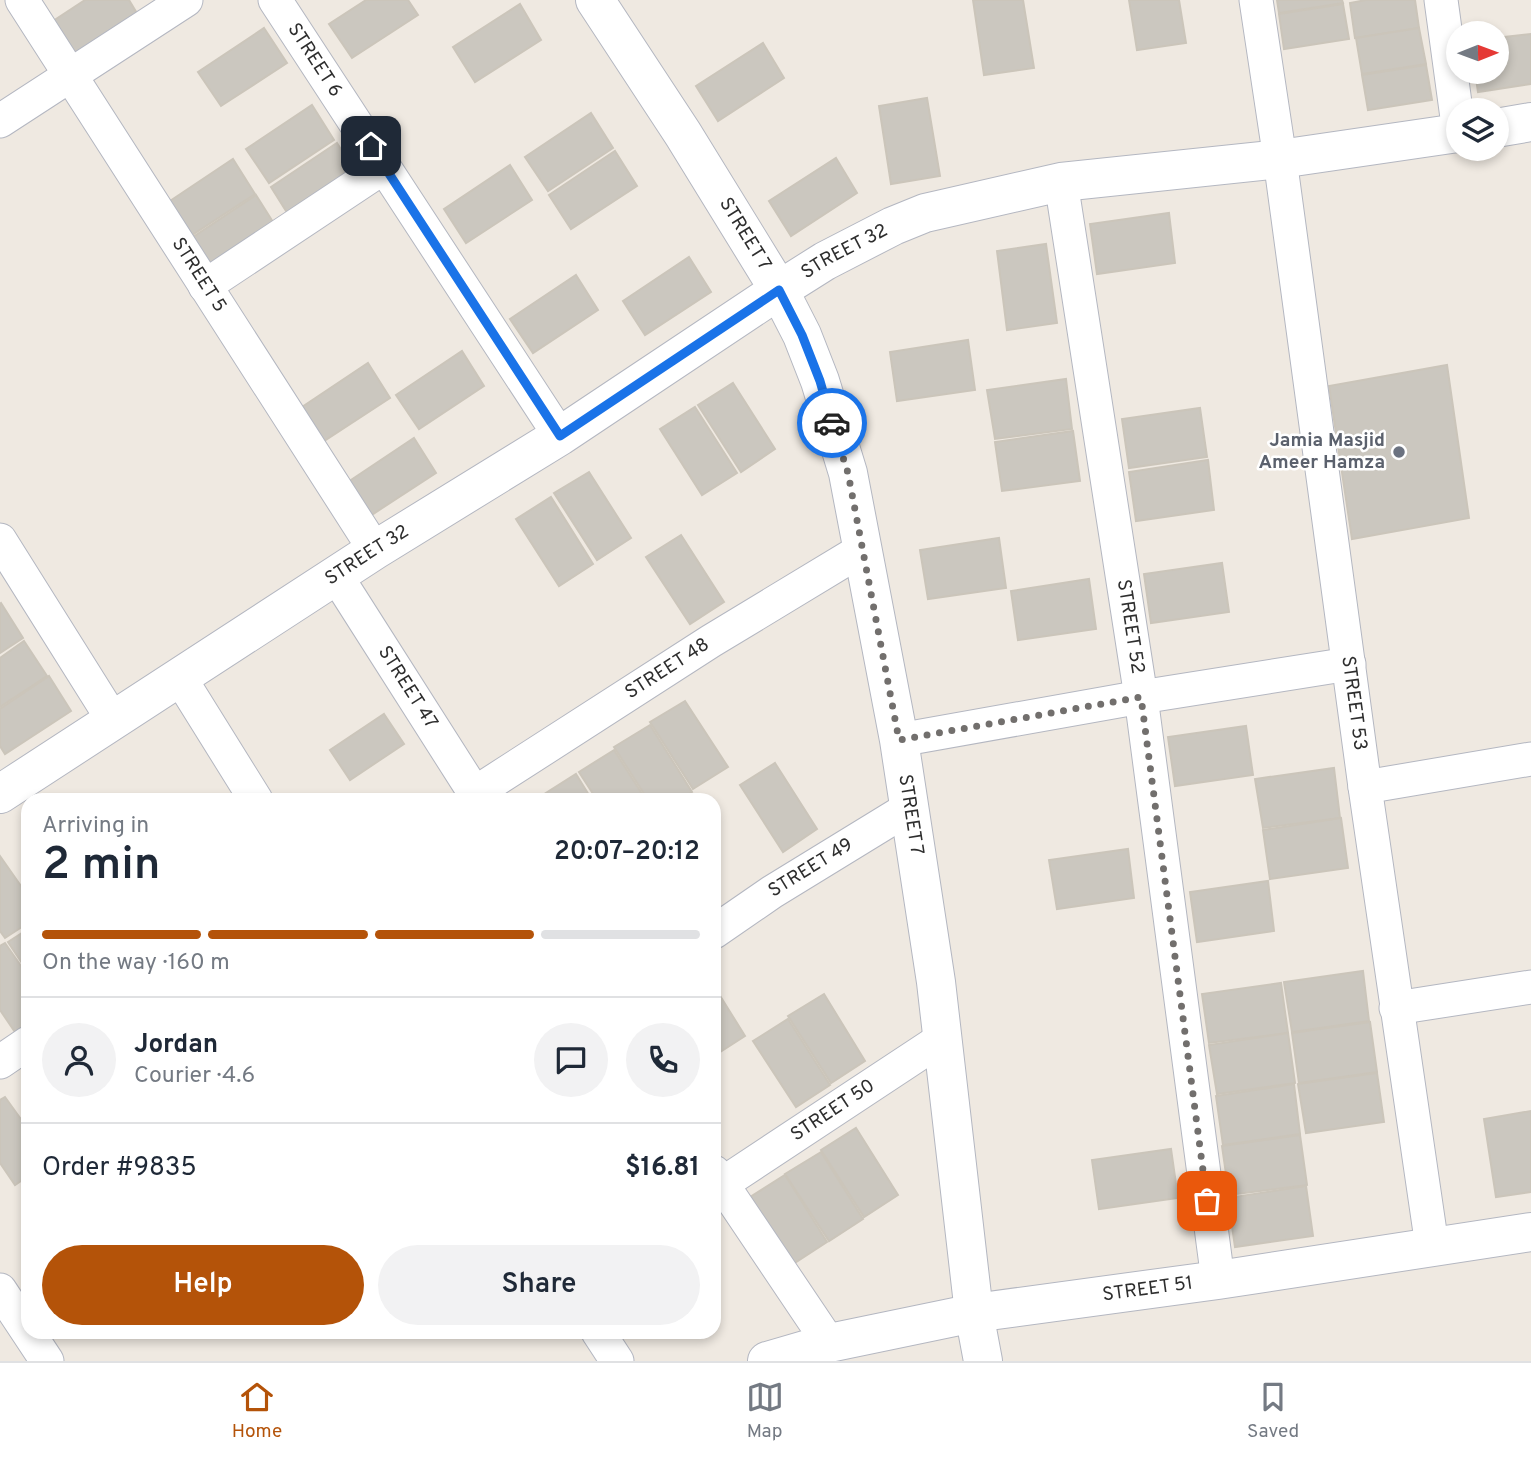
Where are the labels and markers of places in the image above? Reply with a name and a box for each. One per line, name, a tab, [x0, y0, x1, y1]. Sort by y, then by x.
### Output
pin	[341, 116, 401, 176]
place label: Jamia Masjid Ameer Hamza	[1258, 429, 1385, 475]
marker: Jamia Masjid Ameer Hamza	[1391, 444, 1407, 460]
pin	[1177, 1171, 1237, 1231]

